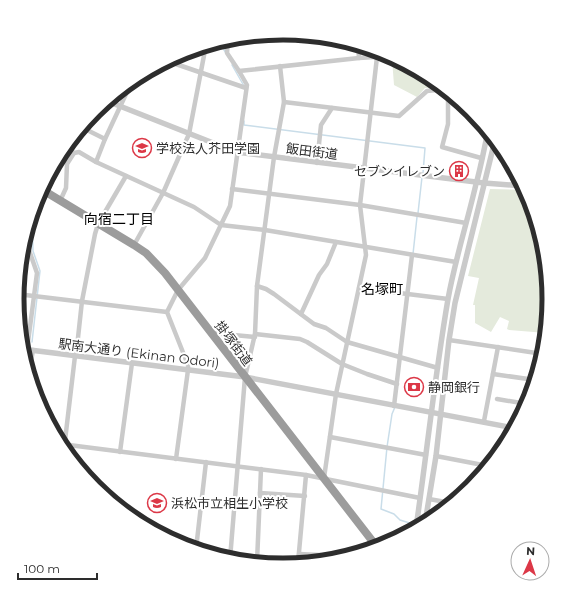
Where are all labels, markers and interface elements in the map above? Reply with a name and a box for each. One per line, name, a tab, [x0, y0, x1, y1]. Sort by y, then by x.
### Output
school or university icon: 学校法人芥田学園	[131, 137, 153, 159]
place label: 学校法人芥田学園	[156, 140, 260, 156]
street label: 飯田街道	[285, 140, 339, 162]
building icon: セブンイレブン	[448, 160, 470, 182]
place label: セブンイレブン	[354, 163, 445, 179]
district label: 向宿二丁目	[84, 210, 154, 228]
district label: 名塚町	[361, 280, 403, 298]
street label: 掛塚街道	[212, 317, 256, 369]
street label: 駅南大通り (Ekinan Odori)	[58, 335, 220, 371]
bank icon: 静岡銀行	[403, 376, 425, 398]
place label: 静岡銀行	[428, 379, 480, 395]
school or university icon: 浜松市立相生小学校	[146, 492, 168, 514]
place label: 浜松市立相生小学校	[171, 495, 288, 511]
north arrow	[510, 541, 550, 581]
text: N	[526, 544, 535, 558]
scale bar	[18, 555, 97, 581]
text: 100 m	[24, 561, 60, 576]

